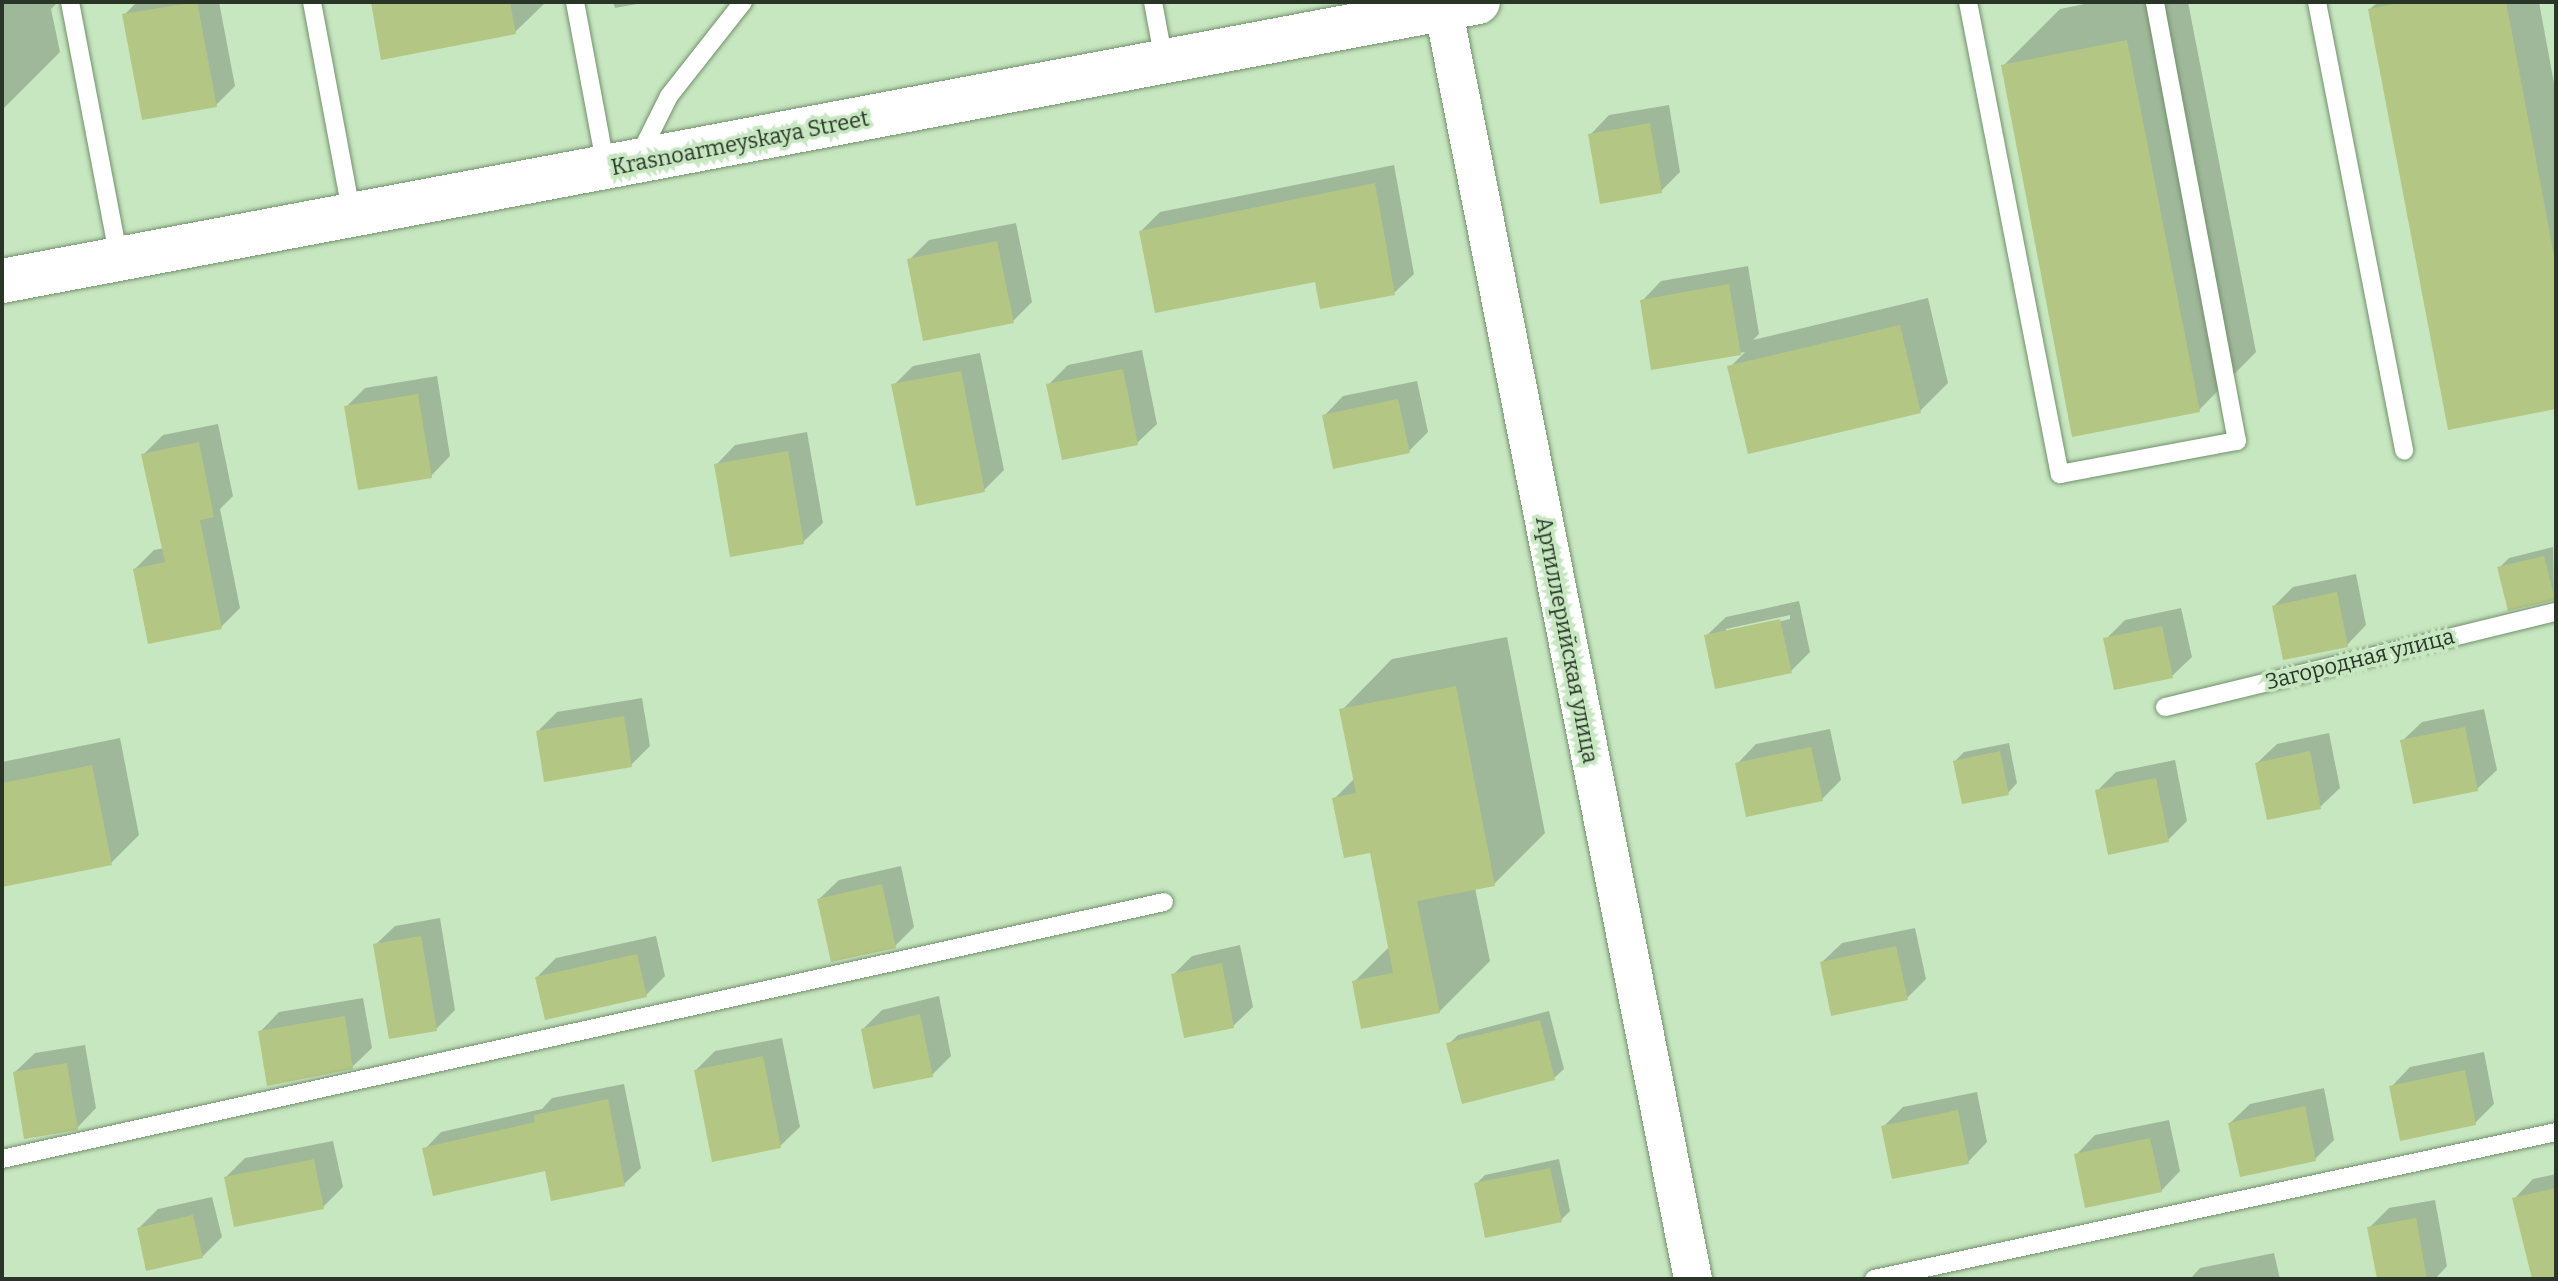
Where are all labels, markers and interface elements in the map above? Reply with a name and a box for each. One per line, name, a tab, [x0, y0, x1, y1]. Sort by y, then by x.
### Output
street label: Krasnoarmeyskaya Street	[609, 105, 871, 181]
street label: Артиллерийская улица	[1530, 514, 1604, 766]
street label: Загородная улица	[2263, 623, 2457, 695]

